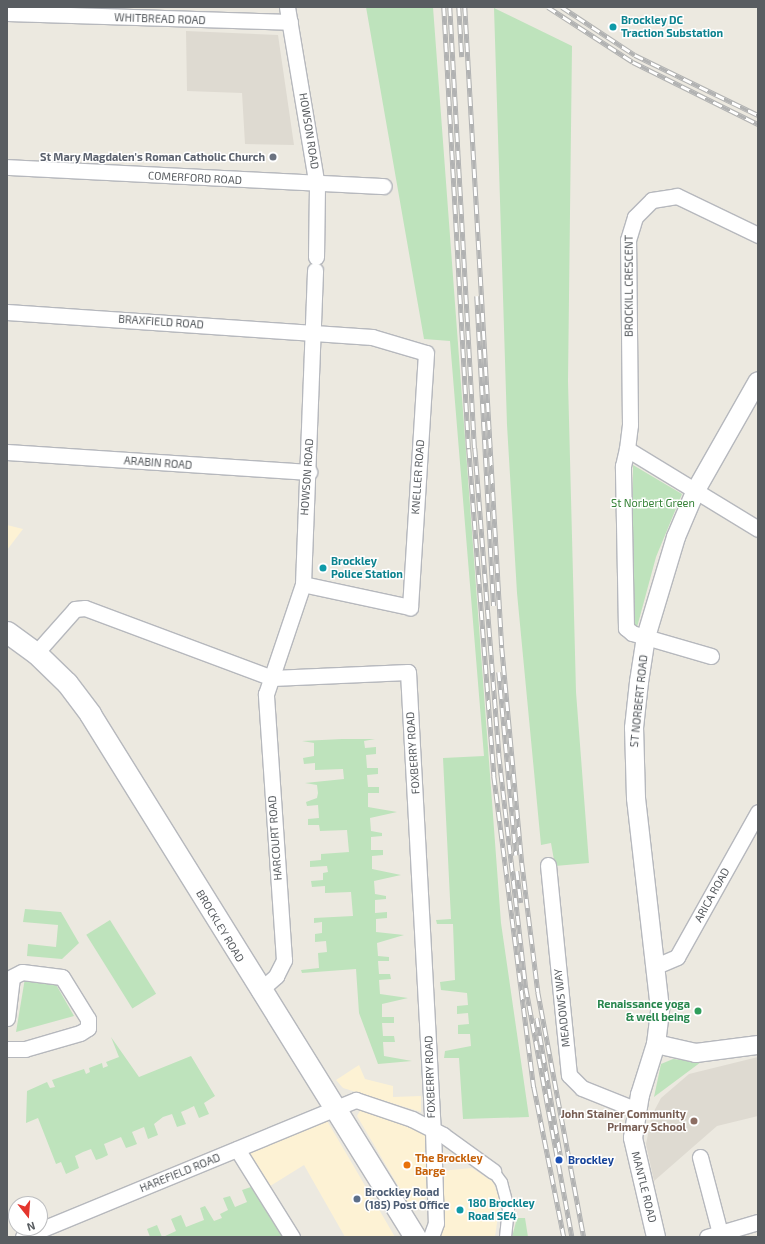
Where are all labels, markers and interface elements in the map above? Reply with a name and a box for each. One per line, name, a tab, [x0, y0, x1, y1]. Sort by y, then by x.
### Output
street label: WHITBREAD ROAD	[114, 11, 206, 27]
place label: Brockley DC Traction Substation	[621, 14, 723, 40]
marker: Brockley DC Traction Substation	[608, 22, 618, 32]
street label: HOWSON ROAD	[296, 92, 322, 170]
place label: St Mary Magdalen's Roman Catholic Church	[40, 150, 265, 164]
marker: St Mary Magdalen's Roman Catholic Church	[268, 152, 278, 162]
street label: COMERFORD ROAD	[148, 169, 242, 187]
street label: BROCKILL CRESCENT	[622, 235, 636, 337]
street label: BRAXFIELD ROAD	[118, 312, 204, 332]
street label: HOWSON ROAD	[298, 438, 316, 516]
street label: KNELLER ROAD	[409, 439, 427, 515]
street label: ARABIN ROAD	[123, 454, 193, 472]
park label: St Norbert Green	[611, 496, 695, 510]
place label: Brockley Police Station	[331, 555, 403, 581]
marker: Brockley Police Station	[318, 563, 328, 573]
street label: ST NORBERT ROAD	[628, 654, 650, 748]
street label: FOXBERRY ROAD	[404, 711, 422, 795]
street label: HARCOURT ROAD	[265, 795, 285, 881]
street label: ARICA ROAD	[692, 865, 732, 925]
street label: BROCKLEY ROAD	[193, 887, 247, 965]
street label: MEADOWS WAY	[551, 968, 573, 1048]
place label: Renaissance yoga & well being	[597, 998, 690, 1024]
marker: Renaissance yoga & well being	[693, 1006, 703, 1016]
street label: FOXBERRY ROAD	[422, 1035, 438, 1119]
place label: John Stainer Community Primary School	[560, 1108, 686, 1134]
marker: John Stainer Community Primary School	[689, 1116, 699, 1126]
street label: MANTLE ROAD	[629, 1150, 659, 1224]
street label: HAREFIELD ROAD	[138, 1151, 222, 1195]
place label: The Brockley Barge	[415, 1152, 483, 1178]
place label: Brockley	[568, 1153, 614, 1167]
marker: Brockley	[553, 1154, 565, 1166]
marker: The Brockley Barge	[402, 1160, 412, 1170]
place label: Brockley Road (185) Post Office	[365, 1186, 449, 1212]
marker: Brockley Road (185) Post Office	[352, 1194, 362, 1204]
north arrow	[8, 1196, 48, 1236]
place label: 180 Brockley Road SE4	[468, 1197, 535, 1223]
marker: 180 Brockley Road SE4	[455, 1205, 465, 1215]
text: N	[26, 1220, 37, 1234]

